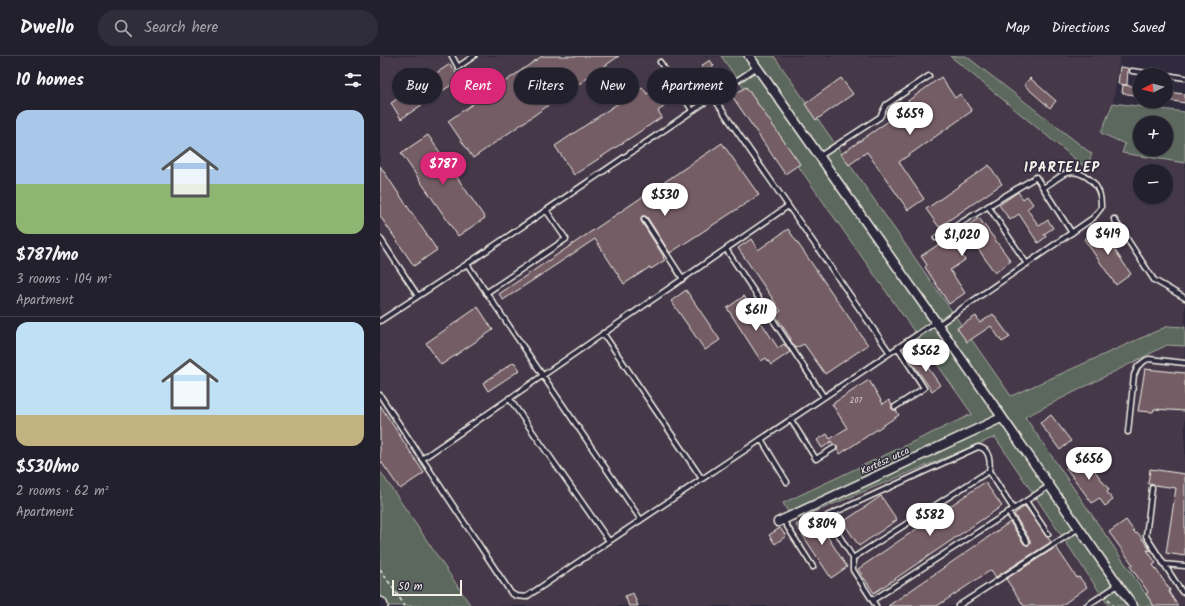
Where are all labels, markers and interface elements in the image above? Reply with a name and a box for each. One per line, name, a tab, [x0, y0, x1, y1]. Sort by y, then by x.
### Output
search box	[98, 10, 378, 46]
text: Dwello	[20, 13, 74, 43]
text: Search here	[144, 16, 218, 40]
icon: search	[112, 17, 134, 39]
text: Map	[1005, 17, 1030, 39]
text: Directions	[1052, 17, 1110, 39]
text: Saved	[1132, 17, 1165, 39]
text: 10 homes	[16, 67, 84, 94]
chip: Buy	[392, 68, 442, 104]
chip: Rent	[450, 68, 506, 104]
chip: Filters	[514, 68, 578, 104]
chip: New	[586, 68, 639, 104]
chip: Apartment	[647, 68, 737, 104]
north arrow	[1133, 68, 1173, 108]
map controls	[1133, 68, 1173, 204]
icon: filters	[342, 69, 364, 91]
pin: $659	[886, 102, 934, 136]
text: $659	[896, 104, 924, 125]
button: +	[1133, 116, 1173, 156]
icon: home	[154, 136, 226, 208]
pin: $787	[419, 152, 467, 186]
text: $787	[429, 154, 457, 175]
district label: IPARTELEP	[1024, 157, 1101, 179]
button: −	[1133, 164, 1173, 204]
pin: $530	[641, 183, 689, 217]
text: $530	[651, 185, 679, 206]
pin: $419	[1084, 222, 1132, 256]
pin: $1,020	[929, 223, 995, 257]
text: $419	[1095, 224, 1121, 245]
text: $1,020	[944, 225, 980, 246]
text: $787/mo	[16, 242, 79, 269]
text: 3 rooms · 104 m²	[16, 269, 111, 290]
text: Apartment	[16, 290, 74, 311]
pin: $611	[732, 298, 780, 332]
text: $611	[745, 300, 767, 321]
pin: $562	[902, 339, 950, 373]
text: $562	[912, 341, 940, 362]
icon: home	[154, 348, 226, 420]
house number: 207	[850, 394, 862, 407]
street label: Kertész utca	[858, 443, 912, 479]
pin: $656	[1065, 447, 1113, 481]
text: $656	[1075, 449, 1103, 470]
text: $530/mo	[16, 454, 79, 481]
text: 2 rooms · 62 m²	[16, 481, 109, 502]
text: Apartment	[16, 502, 74, 523]
pin: $582	[906, 503, 954, 537]
text: $582	[915, 505, 945, 526]
pin: $804	[798, 512, 846, 546]
text: $804	[807, 514, 837, 535]
scale bar	[392, 578, 462, 597]
text: 50 m	[398, 578, 423, 596]

